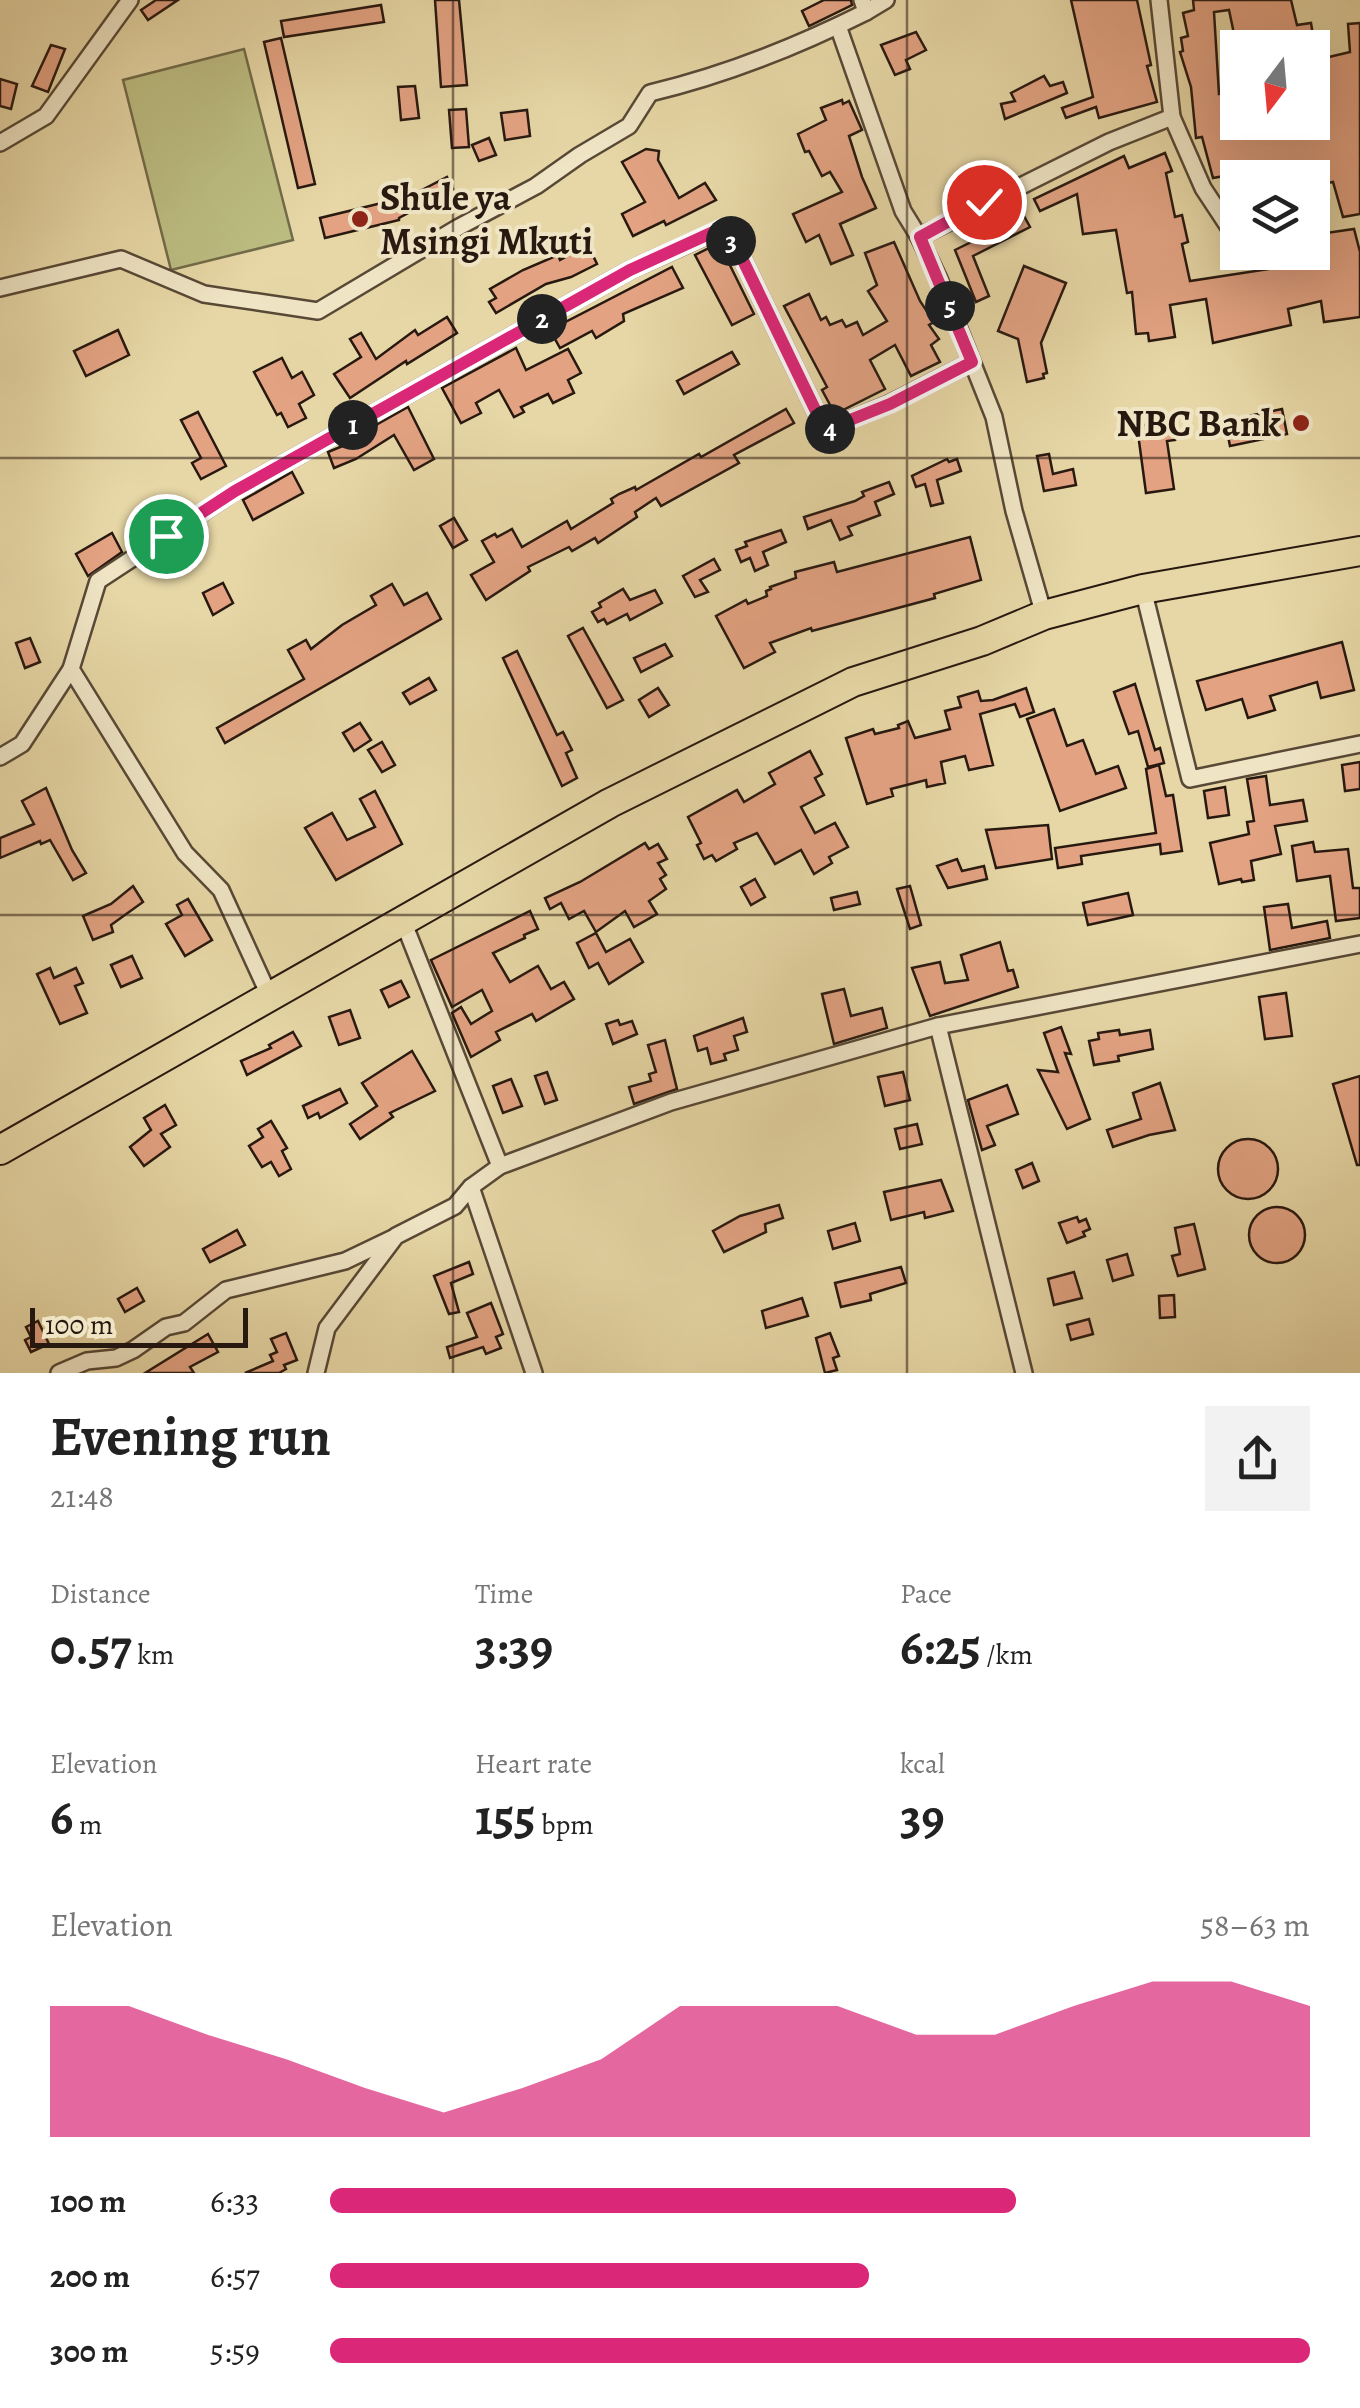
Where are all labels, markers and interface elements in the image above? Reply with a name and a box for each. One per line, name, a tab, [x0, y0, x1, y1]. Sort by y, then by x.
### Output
north arrow	[1220, 30, 1330, 140]
map controls	[1220, 30, 1330, 270]
pin	[942, 160, 1027, 245]
button: layers	[1220, 160, 1330, 270]
place label: Shule ya Msingi Mkuti	[380, 171, 593, 267]
icon: check	[957, 175, 1012, 230]
marker: Shule ya Msingi Mkuti	[349, 208, 371, 230]
pin: 3	[706, 216, 756, 266]
text: 3	[725, 222, 737, 260]
pin: 5	[925, 281, 975, 331]
text: 5	[944, 287, 956, 325]
pin: 2	[517, 294, 567, 344]
text: 2	[535, 300, 549, 338]
place label: NBC Bank	[1116, 397, 1281, 449]
pin: 1	[328, 400, 378, 450]
pin: 4	[805, 404, 855, 454]
text: 1	[348, 406, 358, 444]
text: 4	[823, 410, 837, 448]
marker: NBC Bank	[1290, 412, 1312, 434]
pin	[124, 494, 209, 579]
icon: arrive	[139, 509, 194, 564]
scale bar	[30, 1303, 248, 1348]
text: 100 m	[45, 1306, 113, 1344]
text: Evening run	[50, 1399, 331, 1474]
button: share	[1205, 1406, 1310, 1511]
text: 21:48	[50, 1474, 114, 1518]
text: Distance	[50, 1575, 150, 1613]
text: Time	[475, 1575, 533, 1613]
text: Pace	[900, 1575, 952, 1613]
text: 0.57	[50, 1613, 132, 1681]
text: 3:39	[475, 1613, 553, 1681]
text: 6:25	[900, 1613, 981, 1681]
text: km	[132, 1636, 174, 1674]
text: /km	[981, 1636, 1033, 1674]
text: Elevation	[50, 1745, 157, 1783]
text: Heart rate	[475, 1745, 592, 1783]
text: kcal	[900, 1745, 945, 1783]
text: 6	[50, 1783, 73, 1851]
text: 155	[475, 1783, 536, 1851]
text: 39	[900, 1783, 945, 1851]
text: m	[73, 1806, 102, 1844]
text: bpm	[536, 1806, 593, 1844]
text: Elevation	[50, 1903, 173, 1947]
text: 58–63 m	[1200, 1903, 1310, 1947]
text: 100 m	[50, 2179, 126, 2223]
text: 6:33	[210, 2179, 259, 2223]
text: 200 m	[50, 2254, 130, 2298]
text: 6:57	[210, 2254, 260, 2298]
text: 300 m	[50, 2329, 128, 2373]
text: 5:59	[210, 2329, 260, 2373]

